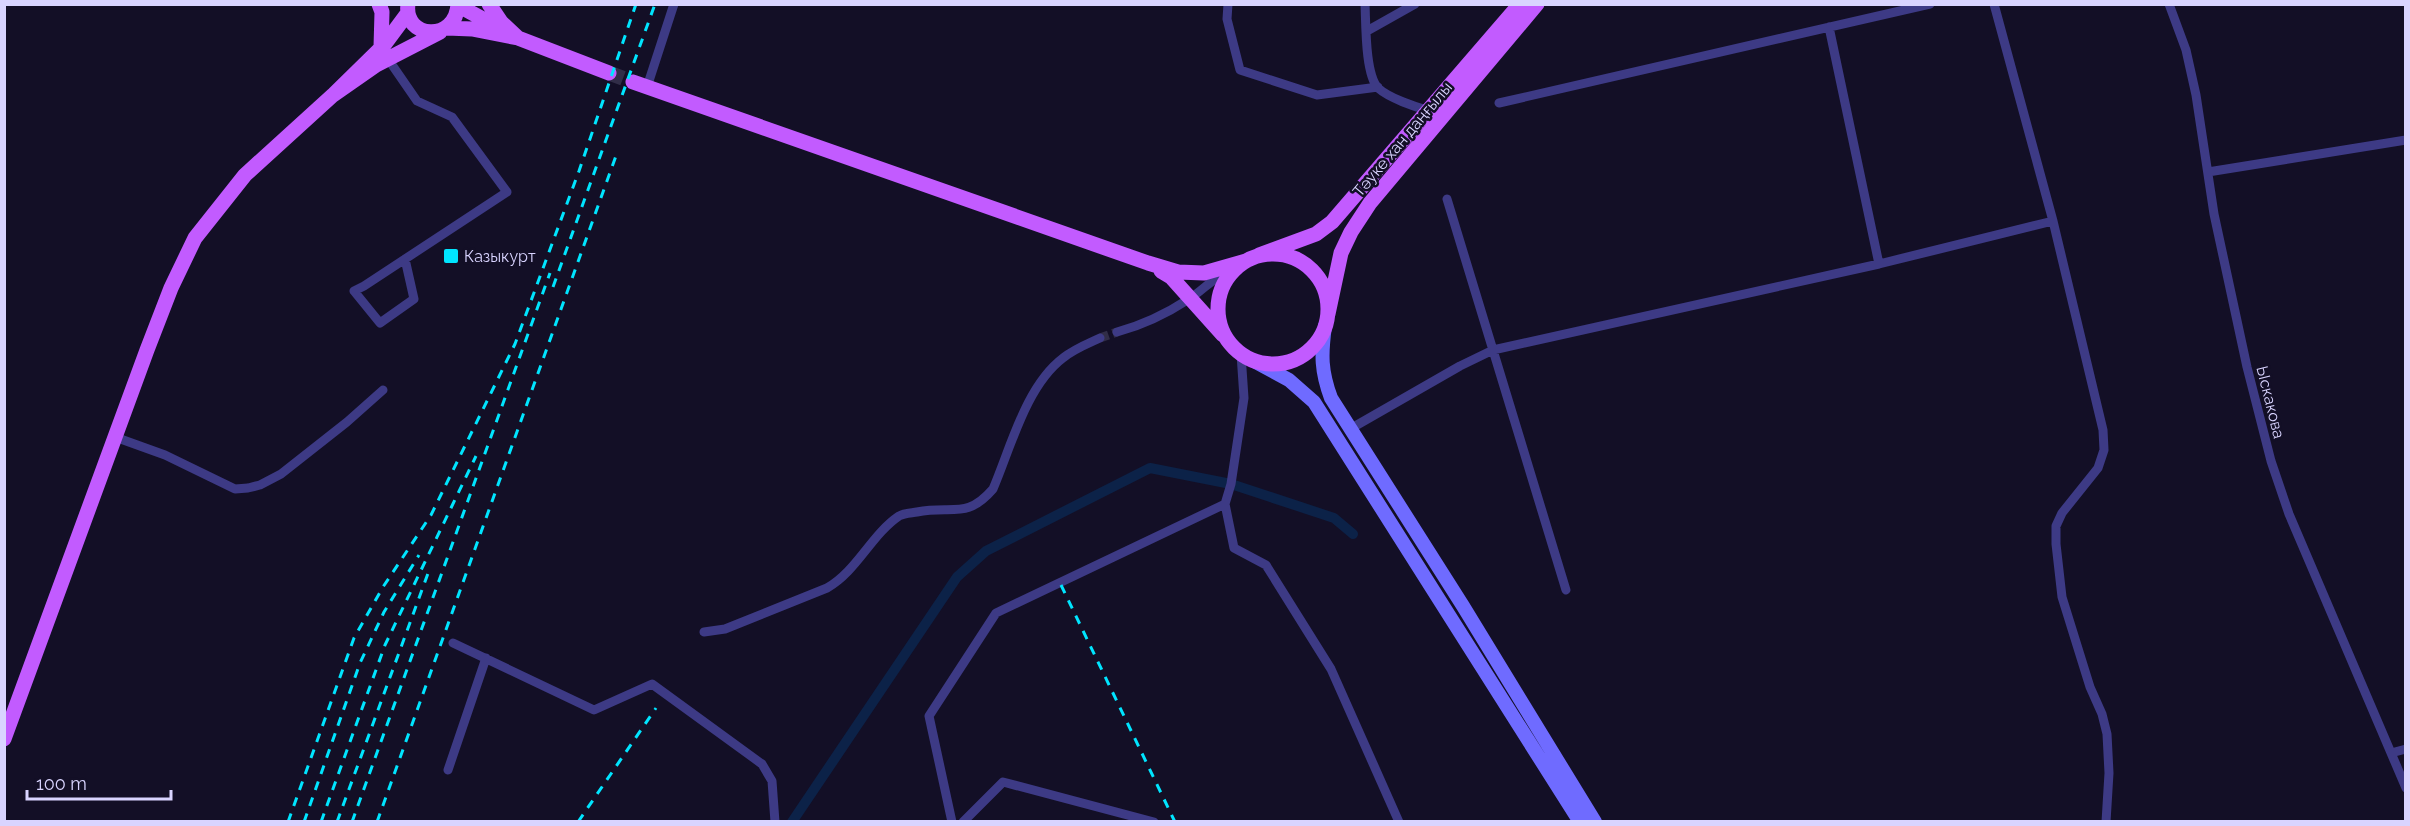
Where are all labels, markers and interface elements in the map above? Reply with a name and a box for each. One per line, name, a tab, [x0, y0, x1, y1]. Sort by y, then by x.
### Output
street label: Тәуке хан даңғылы	[1349, 78, 1456, 201]
marker: Казыкурт	[442, 247, 460, 265]
place label: Казыкурт	[464, 247, 536, 266]
street label: Ыскакова	[2252, 364, 2289, 440]
scale bar	[27, 763, 171, 801]
text: 100 m	[36, 773, 87, 794]

